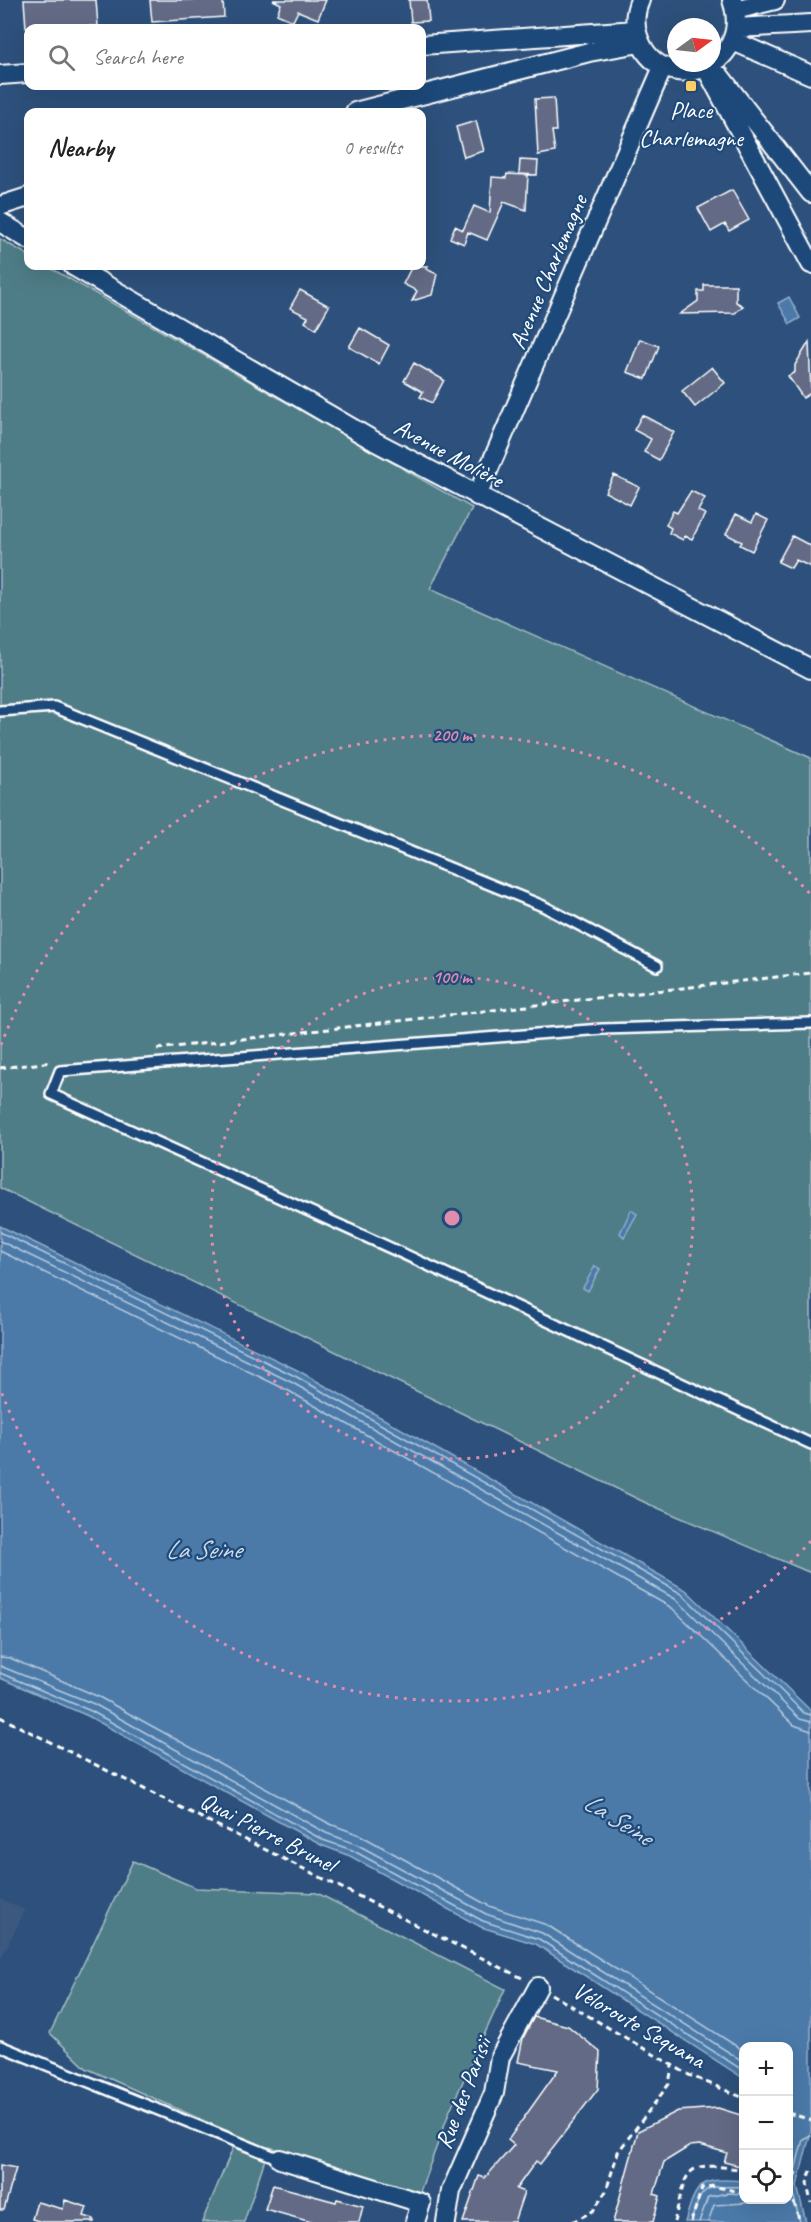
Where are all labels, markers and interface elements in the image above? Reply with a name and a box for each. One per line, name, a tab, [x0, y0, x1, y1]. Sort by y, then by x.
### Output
north arrow	[667, 18, 721, 72]
search box	[24, 24, 426, 90]
icon: search	[45, 41, 78, 74]
text: Search here	[93, 43, 183, 71]
marker: Place Charlemagne	[684, 79, 698, 93]
place label: Place Charlemagne	[639, 95, 745, 153]
text: Nearby	[48, 131, 113, 164]
text: 0 results	[343, 135, 402, 160]
street label: Avenue Charlemagne	[502, 188, 595, 354]
street label: Avenue Molière	[389, 412, 511, 495]
text: 200 m	[433, 724, 473, 746]
text: 100 m	[433, 966, 473, 988]
centre of rings	[442, 1208, 462, 1228]
water label: La Seine	[166, 1533, 245, 1566]
street label: Quai Pierre Brunel	[195, 1785, 344, 1881]
water label: La Seine	[578, 1785, 662, 1855]
street label: Véloroute Sequana	[567, 1975, 712, 2076]
street label: Rue des Parisii	[428, 2031, 499, 2153]
map controls	[739, 2042, 793, 2204]
button: +	[739, 2042, 793, 2096]
button: −	[739, 2096, 793, 2150]
button: locate	[739, 2150, 793, 2204]

